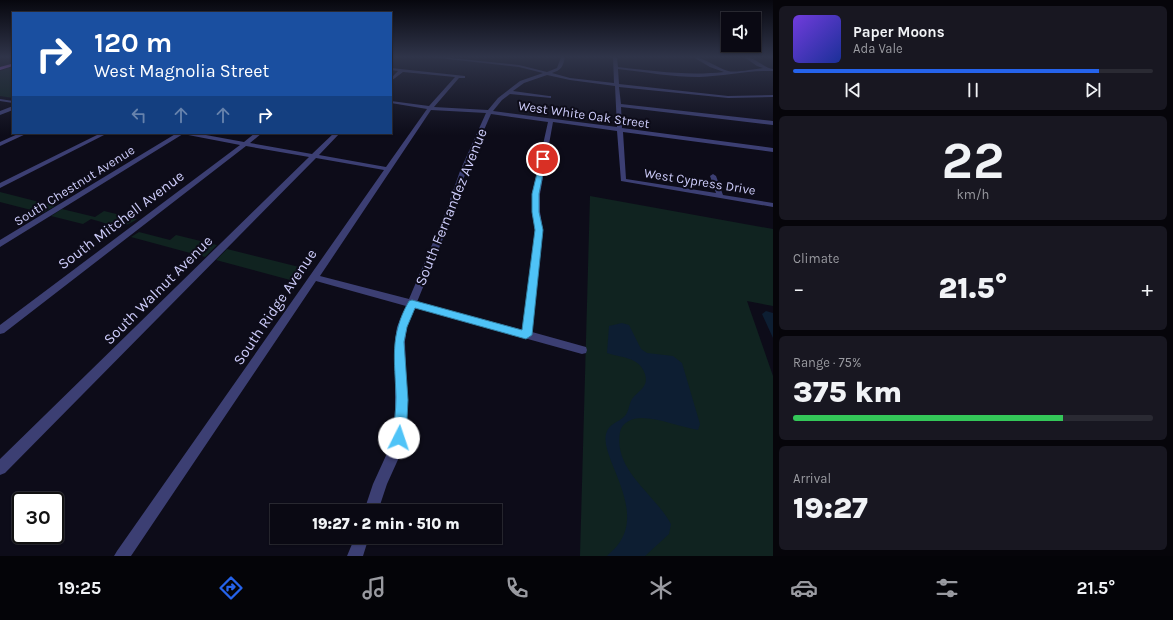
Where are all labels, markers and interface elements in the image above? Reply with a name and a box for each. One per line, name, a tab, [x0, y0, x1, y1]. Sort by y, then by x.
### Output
map controls	[721, 12, 761, 52]
button: sound	[721, 12, 761, 52]
text: Paper Moons	[853, 23, 945, 41]
text: 120 m	[94, 26, 172, 59]
icon: right	[28, 28, 80, 80]
text: Ada Vale	[853, 41, 903, 56]
text: West Magnolia Street	[94, 60, 269, 82]
icon: previous	[842, 79, 864, 101]
icon: pause	[962, 79, 984, 101]
icon: next	[1082, 79, 1104, 101]
street label: West White Oak Street	[517, 98, 651, 131]
icon: left	[128, 104, 150, 126]
icon: ahead	[170, 104, 192, 126]
icon: ahead	[212, 104, 234, 126]
icon: right	[254, 104, 276, 126]
street label: South Fernandez Avenue	[411, 126, 491, 288]
text: 22	[942, 130, 1004, 191]
street label: South Chestnut Avenue	[11, 142, 138, 229]
pin	[526, 142, 560, 176]
icon: arrive	[532, 148, 554, 170]
street label: West Cypress Drive	[643, 165, 757, 198]
street label: South Mitchell Avenue	[54, 167, 188, 273]
text: km/h	[957, 187, 989, 202]
street label: South Walnut Avenue	[100, 232, 216, 348]
street label: South Ridge Avenue	[229, 245, 321, 369]
text: Climate	[793, 251, 839, 266]
text: 21.5°	[938, 270, 1008, 306]
text: −	[793, 276, 805, 302]
text: +	[1141, 276, 1153, 302]
text: Range · 75%	[793, 355, 861, 370]
text: 375 km	[793, 374, 902, 410]
position arrow	[378, 417, 420, 459]
text: Arrival	[793, 471, 831, 486]
text: 19:27	[793, 490, 868, 526]
speed limit sign: 30	[12, 492, 64, 544]
text: 19:27 · 2 min · 510 m	[312, 515, 460, 533]
icon: directions	[217, 574, 245, 602]
icon: music	[360, 574, 388, 602]
icon: phone	[503, 574, 531, 602]
icon: climate	[647, 574, 675, 602]
icon: car	[790, 574, 818, 602]
icon: filters	[933, 574, 961, 602]
text: 19:25	[58, 577, 101, 599]
text: 21.5°	[1077, 577, 1115, 599]

